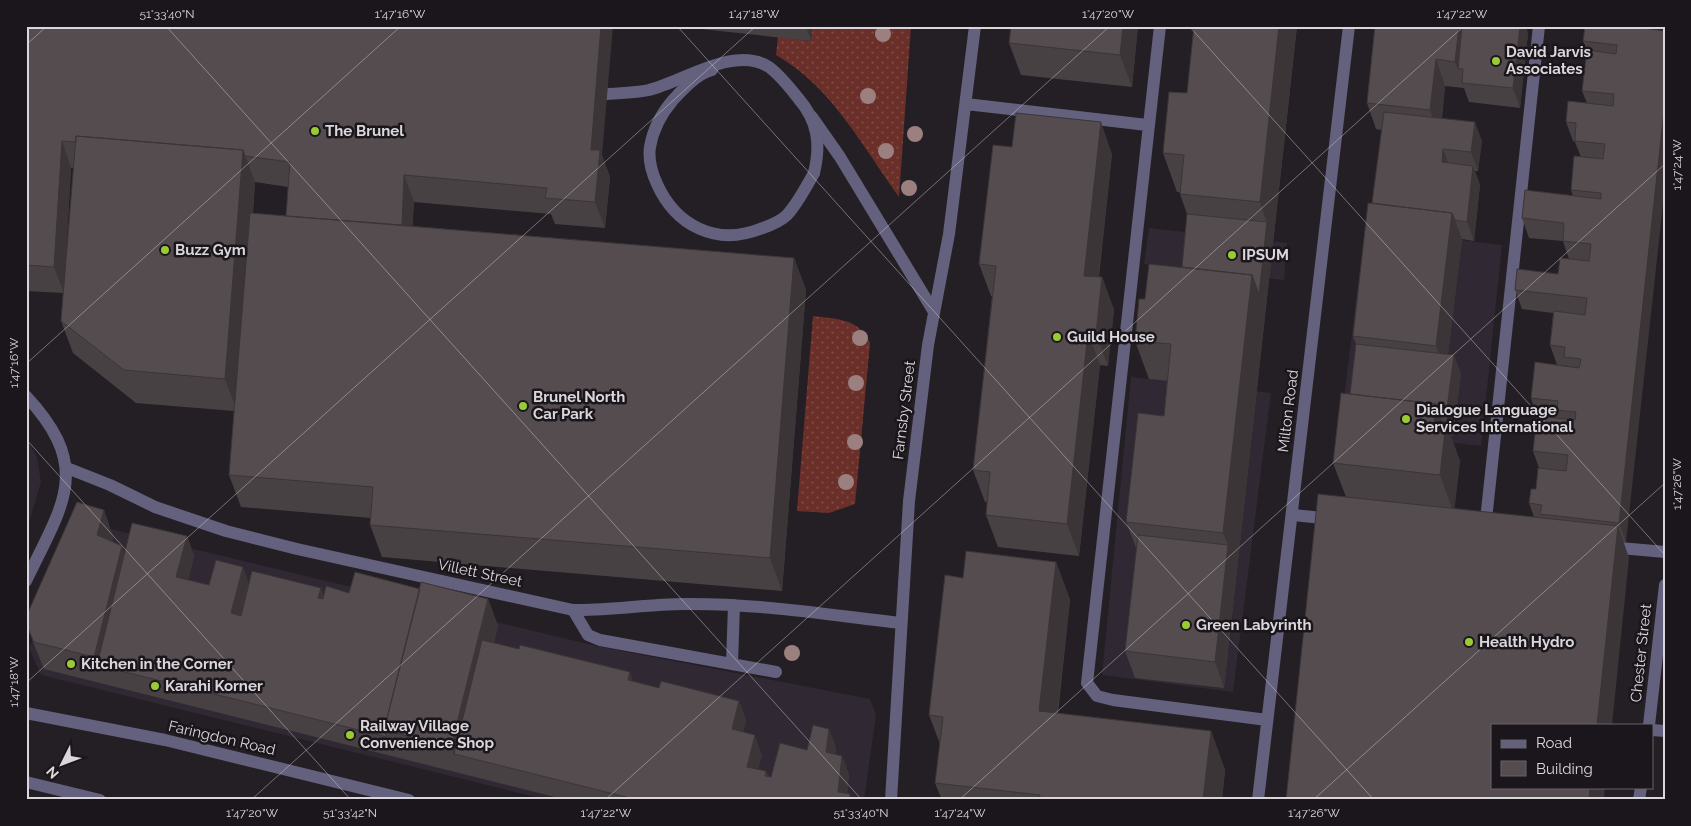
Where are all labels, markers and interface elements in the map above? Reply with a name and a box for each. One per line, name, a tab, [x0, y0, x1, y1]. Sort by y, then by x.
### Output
text: 51°33'40"N	[139, 7, 195, 21]
text: 1°47'16"W	[375, 7, 426, 21]
text: 1°47'18"W	[729, 7, 780, 21]
text: 1°47'20"W	[1082, 7, 1134, 21]
text: 1°47'22"W	[1437, 7, 1488, 21]
place label: David Jarvis Associates	[1506, 43, 1591, 78]
marker: David Jarvis Associates	[1490, 55, 1502, 67]
place label: The Brunel	[325, 122, 404, 140]
marker: The Brunel	[309, 125, 321, 137]
text: 1°47'24"W	[1670, 139, 1684, 191]
place label: Buzz Gym	[175, 241, 246, 259]
marker: Buzz Gym	[159, 244, 171, 256]
place label: IPSUM	[1242, 246, 1289, 264]
marker: IPSUM	[1226, 249, 1238, 261]
place label: Guild House	[1067, 328, 1155, 346]
marker: Guild House	[1051, 331, 1063, 343]
text: 1°47'16"W	[7, 337, 21, 388]
street label: Farnsby Street	[889, 360, 919, 460]
street label: Milton Road	[1274, 369, 1302, 453]
place label: Brunel North Car Park	[533, 388, 625, 423]
marker: Brunel North Car Park	[517, 400, 529, 412]
place label: Dialogue Language Services International	[1416, 401, 1573, 436]
marker: Dialogue Language Services International	[1400, 413, 1412, 425]
text: 1°47'26"W	[1670, 458, 1684, 510]
street label: Villett Street	[436, 555, 524, 591]
street label: Chester Street	[1627, 603, 1655, 703]
place label: Green Labyrinth	[1196, 616, 1312, 634]
marker: Green Labyrinth	[1180, 619, 1192, 631]
place label: Health Hydro	[1479, 633, 1574, 651]
marker: Health Hydro	[1463, 636, 1475, 648]
place label: Kitchen in the Corner	[81, 655, 233, 673]
text: 1°47'18"W	[7, 656, 21, 707]
marker: Kitchen in the Corner	[65, 658, 77, 670]
place label: Karahi Korner	[165, 677, 263, 695]
marker: Karahi Korner	[149, 680, 161, 692]
street label: Faringdon Road	[167, 717, 277, 759]
place label: Railway Village Convenience Shop	[360, 717, 494, 752]
legend	[1491, 724, 1654, 788]
marker: Railway Village Convenience Shop	[344, 729, 356, 741]
text: Road	[1536, 734, 1572, 752]
north arrow	[38, 738, 88, 788]
text: Building	[1536, 760, 1593, 778]
text: N	[43, 763, 62, 782]
text: 1°47'20"W	[226, 806, 278, 820]
text: 51°33'42"N	[323, 806, 377, 820]
text: 1°47'22"W	[581, 806, 632, 820]
text: 51°33'40"N	[833, 806, 889, 820]
text: 1°47'24"W	[934, 806, 986, 820]
text: 1°47'26"W	[1288, 806, 1340, 820]

